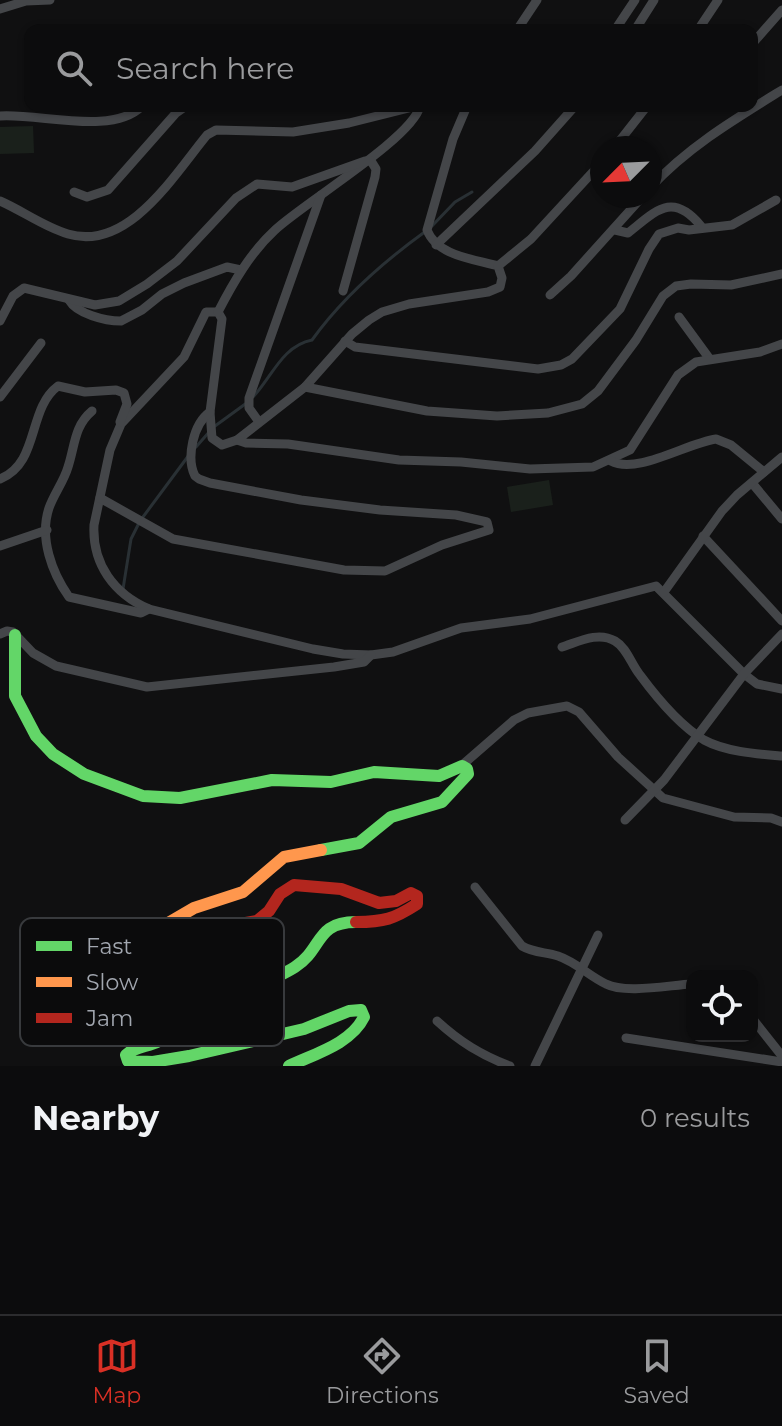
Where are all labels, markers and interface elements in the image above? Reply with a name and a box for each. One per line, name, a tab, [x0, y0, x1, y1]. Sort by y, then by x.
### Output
search box	[24, 24, 758, 112]
icon: search	[52, 46, 96, 90]
text: Search here	[116, 50, 294, 87]
north arrow	[590, 136, 662, 208]
legend	[20, 918, 284, 1046]
text: Fast	[86, 933, 132, 960]
text: Slow	[86, 969, 139, 996]
map controls	[686, 970, 758, 1042]
button: locate	[686, 970, 758, 1042]
text: Jam	[85, 1005, 133, 1032]
text: Nearby	[32, 1097, 159, 1139]
text: 0 results	[640, 1102, 750, 1134]
tab: Map	[92, 1334, 141, 1409]
tab: Directions	[326, 1334, 439, 1409]
tab: Saved	[624, 1334, 690, 1409]

